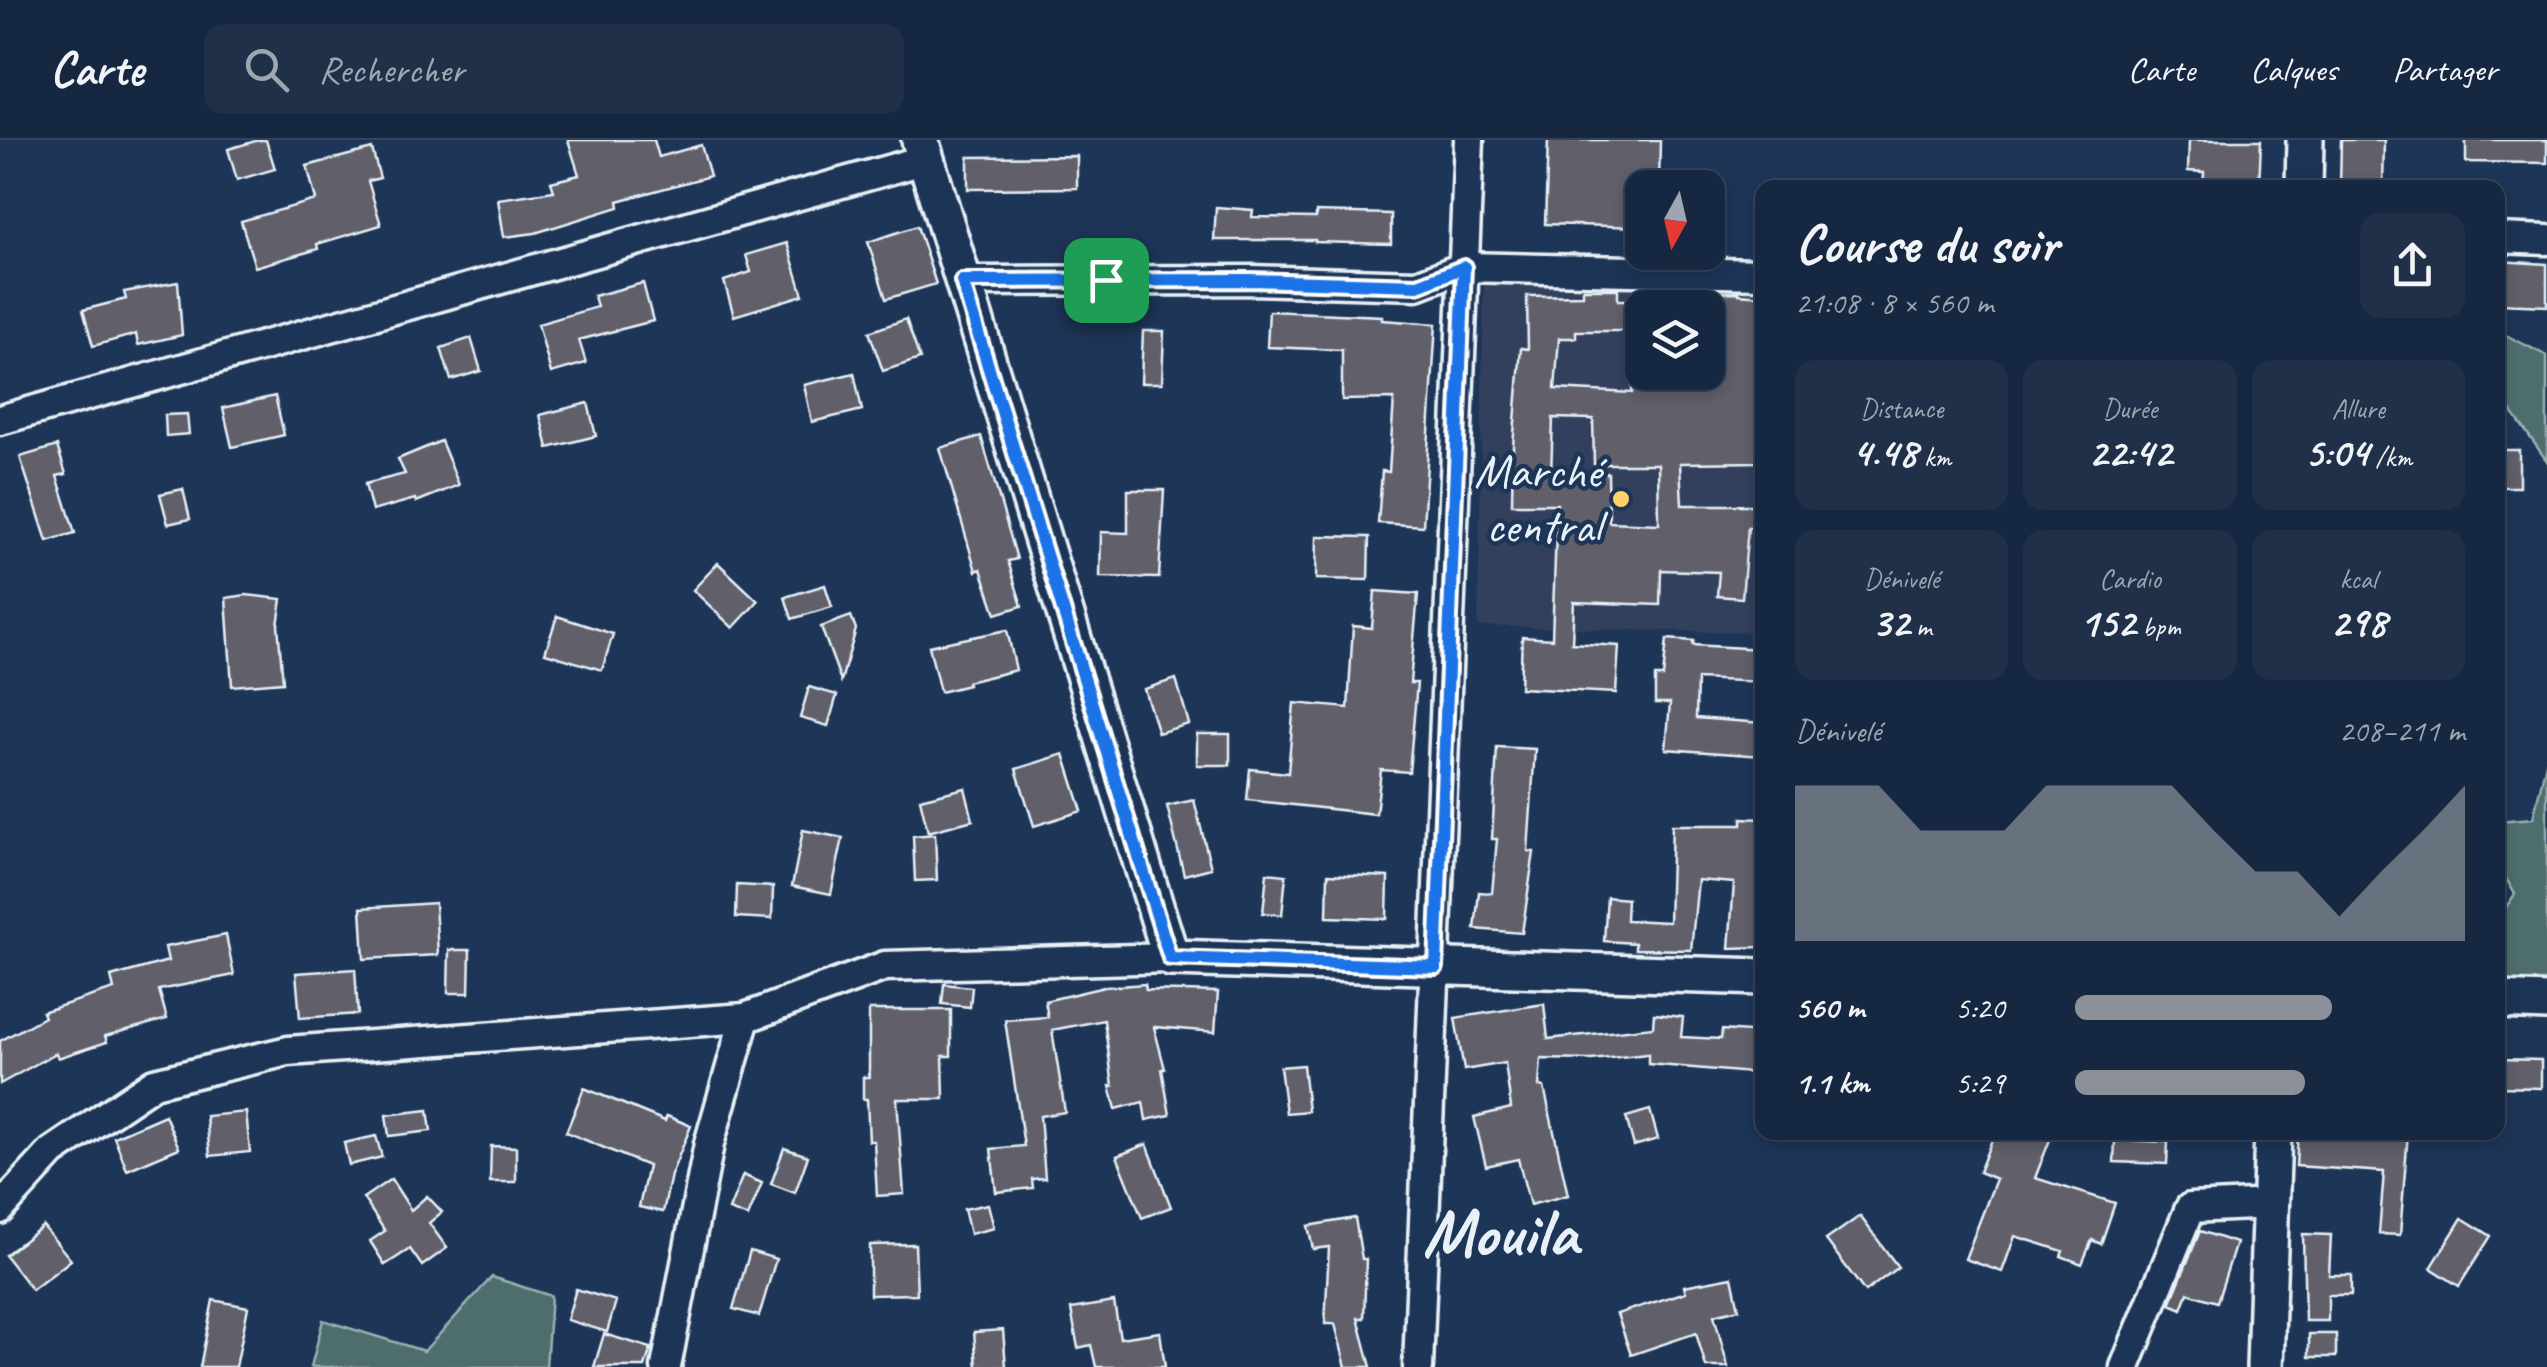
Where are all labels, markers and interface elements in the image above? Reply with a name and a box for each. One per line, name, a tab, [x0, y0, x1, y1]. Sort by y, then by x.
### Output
search box	[204, 24, 904, 114]
text: Carte	[50, 39, 144, 99]
icon: search	[239, 42, 294, 97]
text: Rechercher	[319, 46, 464, 93]
text: Carte	[2128, 47, 2195, 92]
text: Calques	[2250, 47, 2337, 92]
text: Partager	[2392, 47, 2497, 92]
north arrow	[1625, 170, 1725, 270]
map controls	[1625, 170, 1725, 390]
text: Course du soir	[1795, 209, 2058, 279]
button: share	[2360, 213, 2465, 318]
pin	[1064, 238, 1149, 323]
icon: arrive	[1079, 253, 1134, 308]
text: 21:08 · 8 × 560 m	[1795, 282, 1993, 323]
button: layers	[1625, 290, 1725, 390]
text: Distance	[1860, 391, 1943, 426]
text: Durée	[2103, 391, 2157, 426]
text: Allure	[2332, 391, 2385, 426]
text: 4.48	[1852, 426, 1917, 479]
text: 22:42	[2088, 426, 2172, 479]
text: 5:04	[2304, 426, 2369, 479]
text: km	[1917, 439, 1951, 474]
text: /km	[2369, 439, 2412, 474]
place label: Marché central	[1474, 441, 1609, 556]
marker: Marché central	[1610, 488, 1632, 510]
text: Dénivelé	[1864, 561, 1939, 596]
text: Cardio	[2099, 561, 2161, 596]
text: kcal	[2340, 561, 2377, 596]
text: 32	[1872, 596, 1909, 649]
text: 152	[2079, 596, 2135, 649]
text: 298	[2330, 596, 2386, 649]
text: m	[1909, 609, 1932, 644]
text: bpm	[2135, 609, 2181, 644]
text: Dénivelé	[1795, 710, 1881, 751]
text: 208–211 m	[2339, 710, 2465, 751]
text: 560 m	[1795, 987, 1864, 1028]
text: 5:20	[1955, 987, 2005, 1028]
text: 1.1 km	[1795, 1062, 1869, 1103]
text: 5:29	[1955, 1062, 2005, 1103]
district label: Mouila	[1422, 1190, 1583, 1275]

